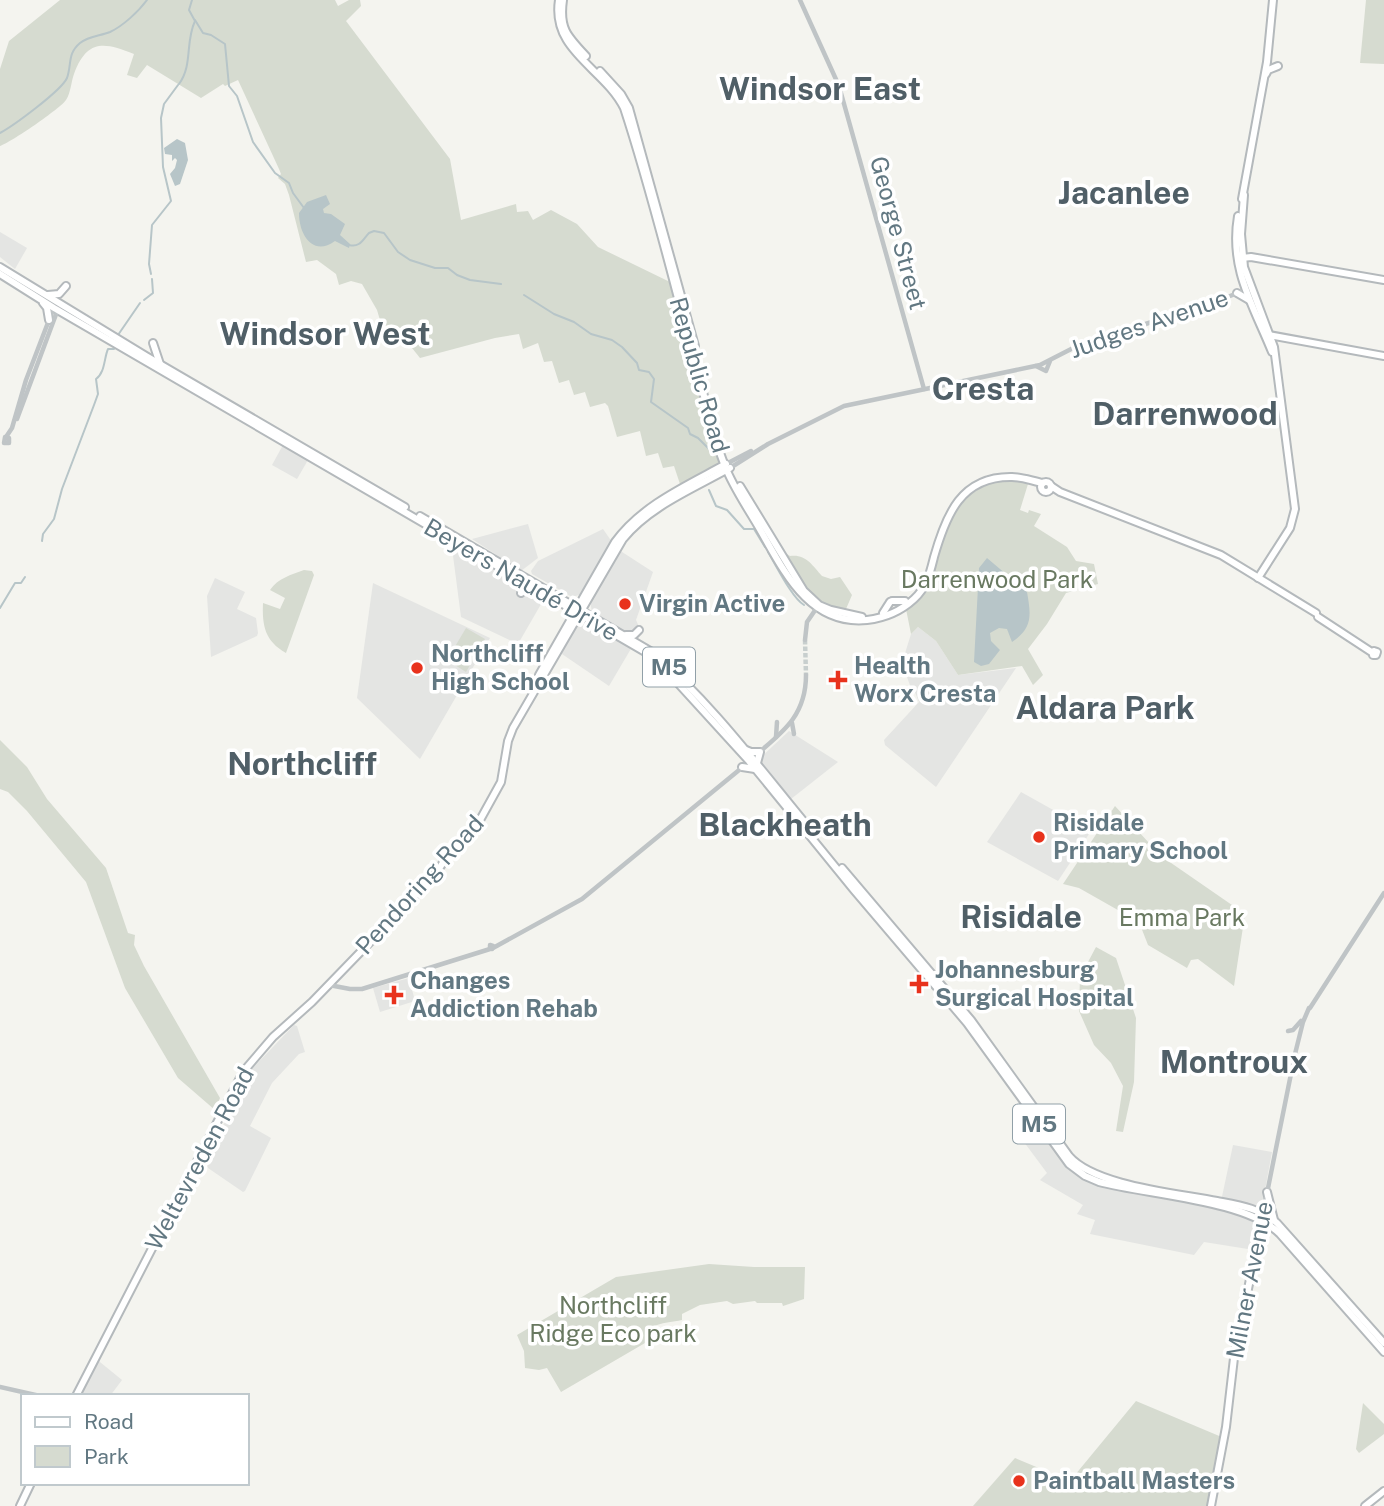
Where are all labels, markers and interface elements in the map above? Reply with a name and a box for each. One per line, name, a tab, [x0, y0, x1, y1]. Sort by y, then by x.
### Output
district label: Windsor East	[719, 70, 921, 107]
street label: George Street	[865, 153, 933, 313]
district label: Jacanlee	[1058, 174, 1190, 211]
street label: Judges Avenue	[1066, 283, 1232, 363]
street label: Republic Road	[664, 294, 736, 456]
district label: Windsor West	[220, 315, 430, 352]
district label: Cresta	[932, 370, 1034, 407]
district label: Darrenwood	[1092, 395, 1278, 432]
street label: Beyers Naudé Drive	[420, 512, 623, 646]
park label: Darrenwood Park	[901, 565, 1093, 593]
place label: Virgin Active	[639, 589, 785, 617]
marker: Virgin Active	[617, 596, 633, 612]
place label: Northcliff High School	[431, 639, 570, 695]
road number: M5	[643, 648, 695, 687]
place label: Health Worx Cresta	[854, 651, 996, 707]
marker: Northcliff High School	[409, 660, 425, 676]
marker: Health Worx Cresta	[828, 670, 848, 690]
district label: Aldara Park	[1016, 689, 1194, 726]
district label: Northcliff	[227, 745, 377, 782]
district label: Blackheath	[698, 806, 872, 843]
place label: Risidale Primary School	[1053, 808, 1228, 864]
street label: Pendoring Road	[350, 809, 489, 960]
marker: Risidale Primary School	[1031, 829, 1047, 845]
district label: Risidale	[960, 898, 1082, 935]
park label: Emma Park	[1119, 903, 1245, 931]
place label: Johannesburg Surgical Hospital	[935, 955, 1134, 1011]
place label: Changes Addiction Rehab	[410, 966, 598, 1022]
marker: Johannesburg Surgical Hospital	[909, 974, 929, 994]
marker: Changes Addiction Rehab	[384, 985, 404, 1005]
district label: Montroux	[1160, 1043, 1308, 1080]
street label: Weltevreden Road	[139, 1062, 259, 1255]
road number: M5	[1013, 1105, 1065, 1144]
street label: Milner Avenue	[1220, 1199, 1278, 1361]
park label: Northcliff Ridge Eco park	[529, 1291, 697, 1347]
legend	[21, 1394, 248, 1485]
text: Road	[84, 1409, 134, 1434]
text: Park	[84, 1444, 129, 1469]
place label: Paintball Masters	[1033, 1466, 1235, 1494]
marker: Paintball Masters	[1011, 1473, 1027, 1489]

